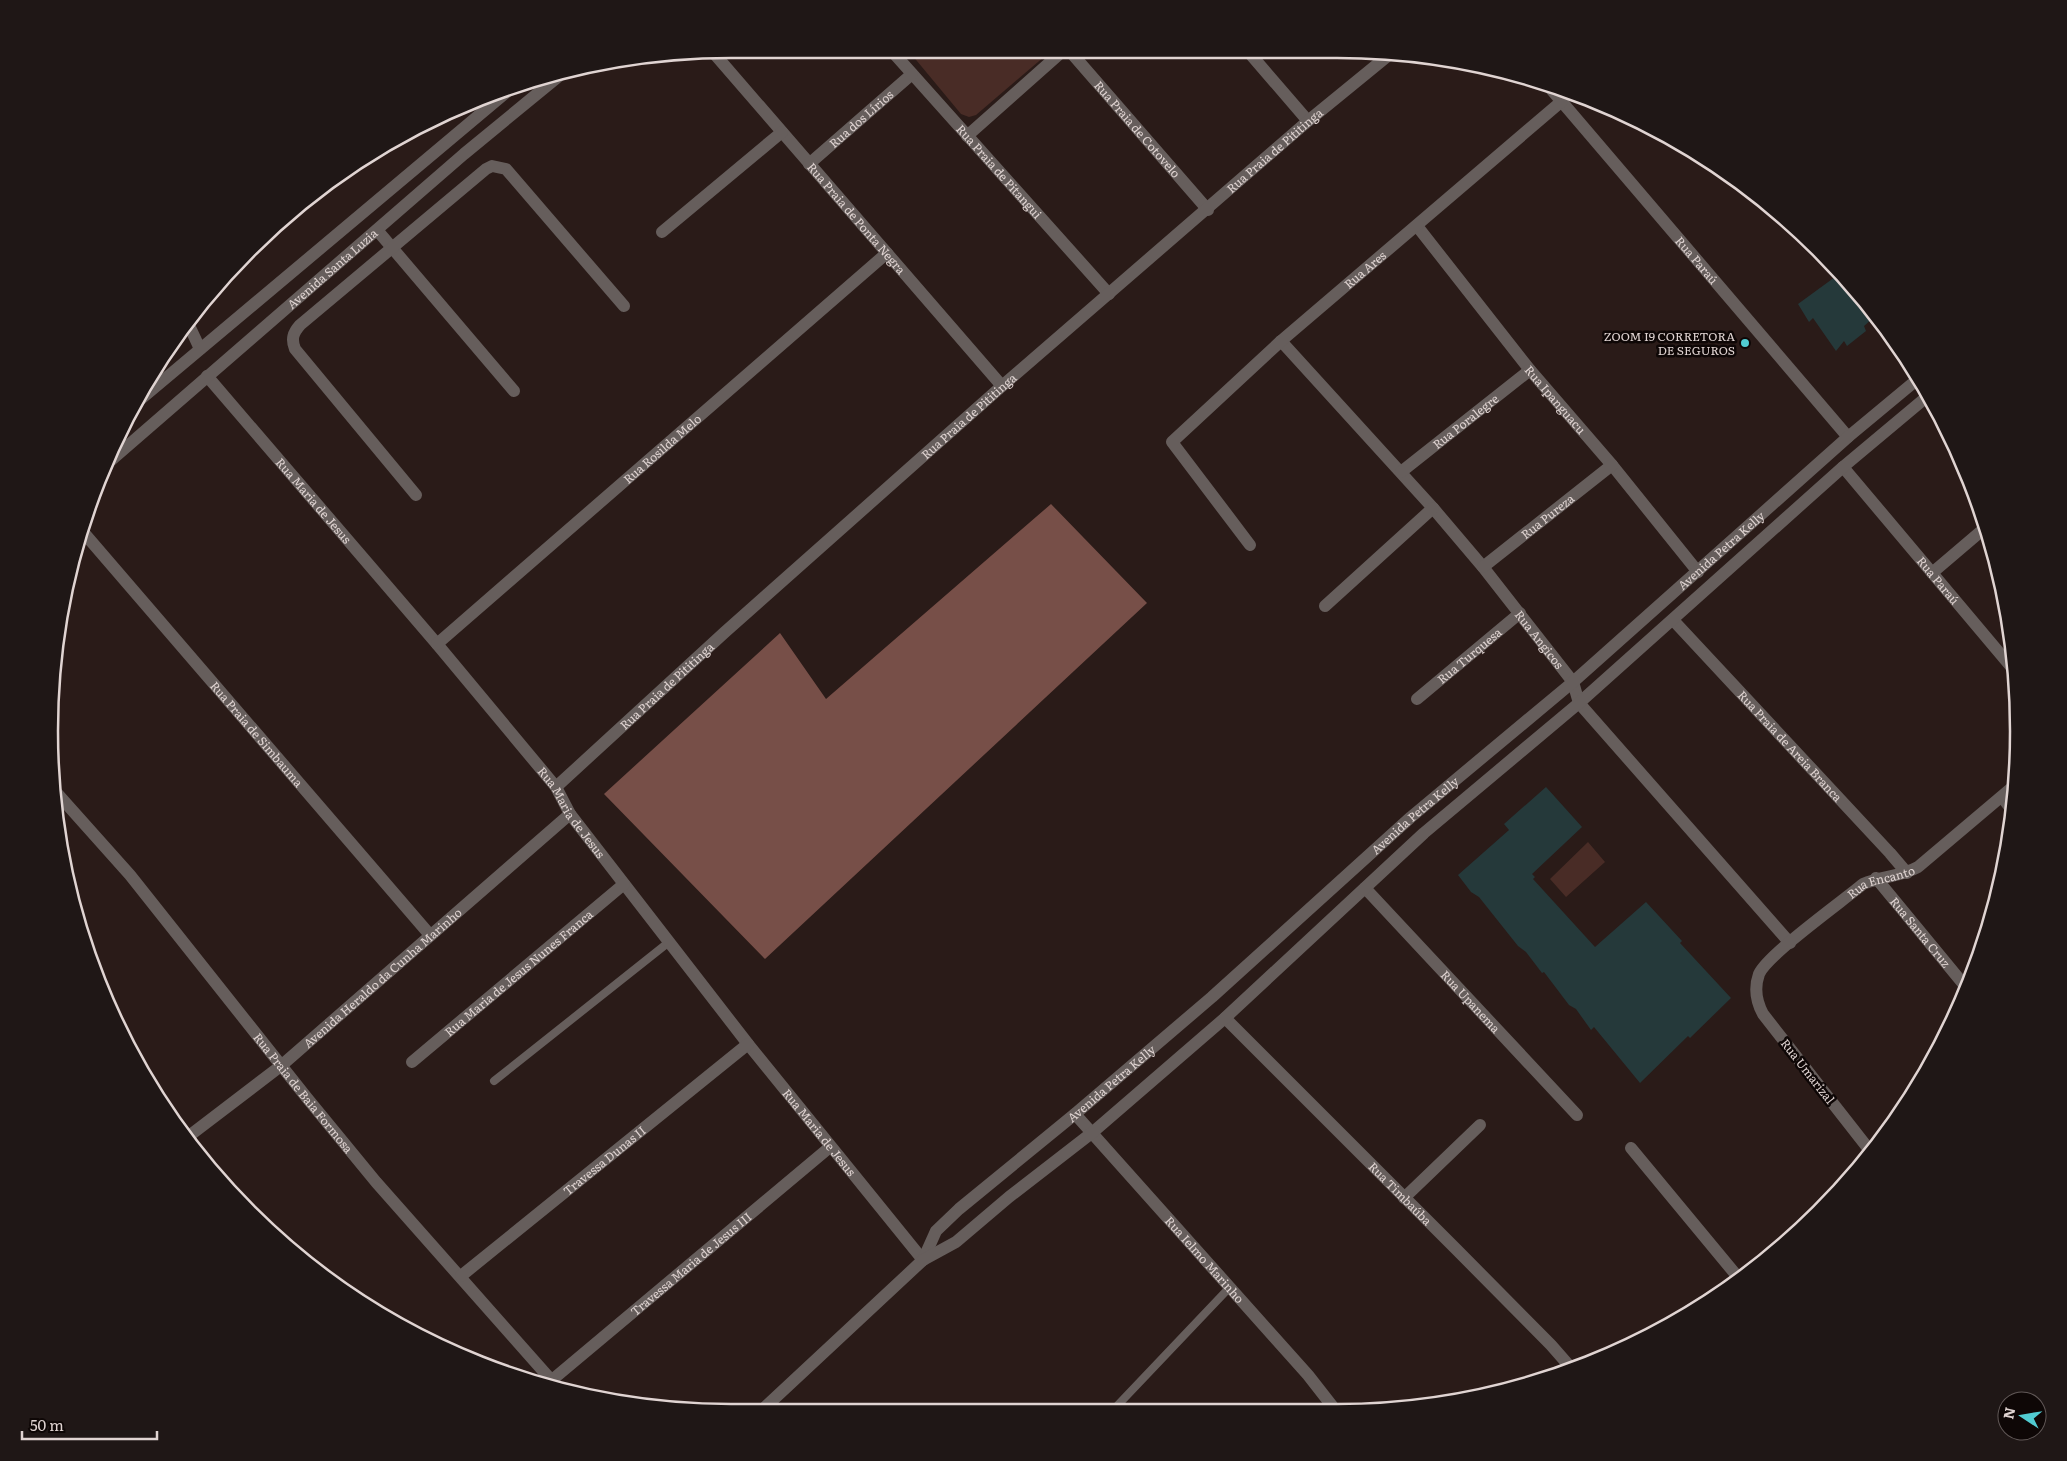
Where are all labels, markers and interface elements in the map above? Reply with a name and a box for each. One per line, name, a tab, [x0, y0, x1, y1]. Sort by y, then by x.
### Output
street label: Rua Praia de Cotovelo	[1090, 76, 1185, 182]
street label: Rua dos Lírios	[825, 85, 898, 152]
street label: Rua Praia de Pititinga	[1222, 103, 1327, 197]
street label: Rua Praia de Pitangui	[952, 120, 1046, 222]
street label: Rua Praia de Ponta Negra	[803, 158, 910, 278]
street label: Avenida Santa Luzia	[283, 224, 382, 313]
street label: Rua Paraú	[1671, 232, 1723, 288]
street label: Rua Ares	[1340, 246, 1390, 293]
place label: ZOOM I9 CORRETORA DE SEGUROS	[1604, 327, 1735, 359]
marker: ZOOM I9 CORRETORA DE SEGUROS	[1739, 337, 1751, 349]
street label: Rua Ipanguacu	[1521, 361, 1590, 438]
street label: Rua Praia de Pititinga	[917, 368, 1021, 463]
street label: Rua Poralegre	[1429, 389, 1502, 453]
street label: Rua Rosilda Melo	[619, 410, 705, 488]
street label: Rua Maria de Jesus	[272, 454, 356, 548]
street label: Rua Pureza	[1517, 489, 1578, 543]
street label: Avenida Petra Kelly	[1674, 507, 1768, 594]
street label: Rua Paraú	[1913, 552, 1964, 608]
street label: Rua Angicos	[1511, 606, 1569, 673]
street label: Rua Turquesa	[1433, 623, 1506, 688]
street label: Rua Praia de Pititinga	[615, 637, 718, 733]
street label: Rua Praia de Simbauma	[206, 677, 308, 791]
street label: Rua Praia de Areia Branca	[1734, 686, 1847, 806]
street label: Rua Maria de Jesus	[534, 763, 610, 862]
street label: Avenida Petra Kelly	[1367, 772, 1462, 858]
street label: Rua Encanto	[1843, 861, 1917, 903]
street label: Rua Santa Cruz	[1886, 893, 1955, 971]
street label: Avenida Heraldo da Cunha Marinho	[299, 903, 466, 1052]
street label: Rua Maria de Jesus Nunes Franca	[440, 905, 597, 1040]
street label: Rua Upanema	[1437, 966, 1505, 1037]
street label: Rua Praia de Baia Formosa	[249, 1029, 358, 1157]
street label: Rua Umarizal	[1777, 1035, 1839, 1107]
street label: Avenida Petra Kelly	[1063, 1040, 1159, 1126]
street label: Rua Maria de Jesus	[779, 1085, 861, 1180]
street label: Travessa Dunas II	[559, 1121, 649, 1199]
street label: Rua Timbaúba	[1365, 1158, 1437, 1230]
street label: Travessa Maria de Jesus III	[626, 1208, 755, 1320]
street label: Rua Ielmo Marinho	[1161, 1212, 1249, 1307]
north arrow	[1997, 1391, 2047, 1441]
text: N	[1997, 1405, 2019, 1421]
scale bar	[22, 1408, 158, 1440]
text: 50 m	[30, 1413, 64, 1436]

